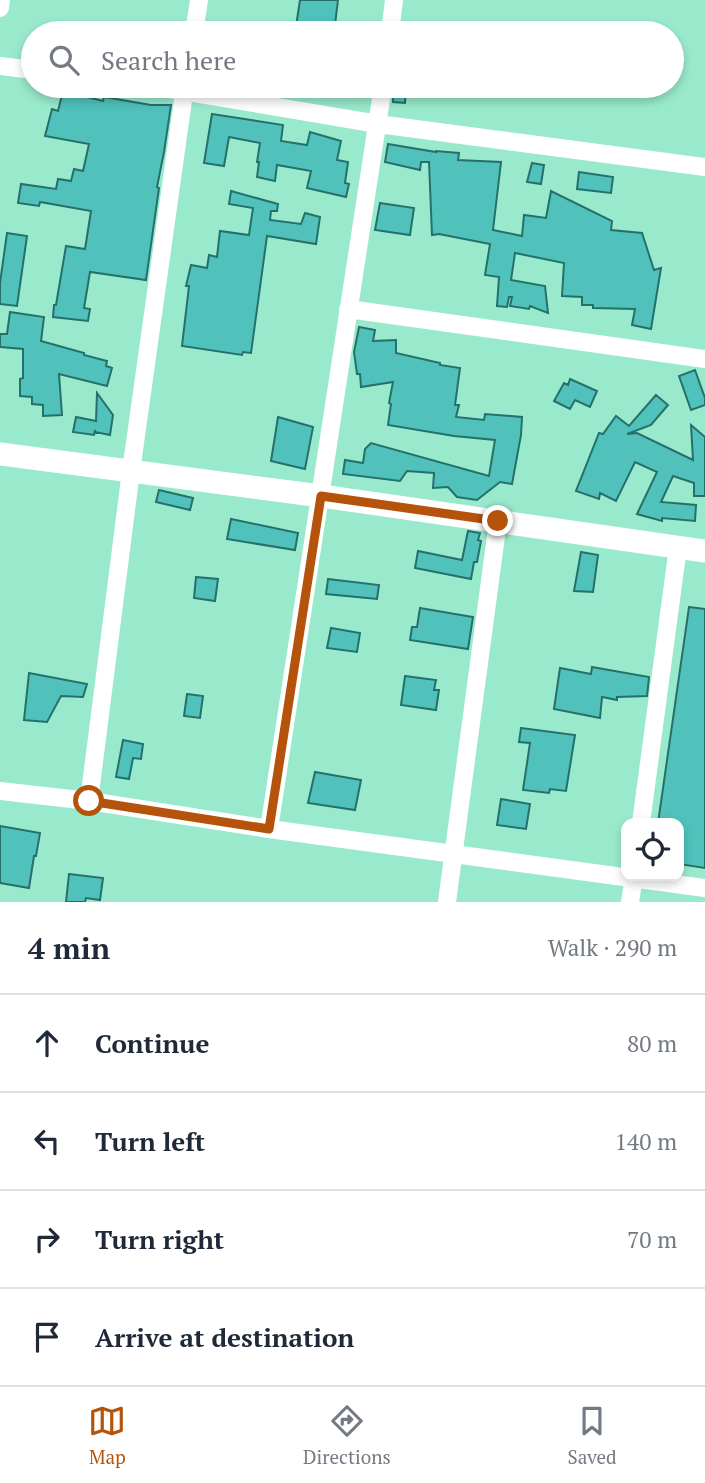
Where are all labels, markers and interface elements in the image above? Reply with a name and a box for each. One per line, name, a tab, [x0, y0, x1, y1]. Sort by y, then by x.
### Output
search box	[21, 21, 684, 98]
icon: search	[45, 41, 83, 79]
text: Search here	[101, 43, 236, 77]
route end	[482, 505, 513, 536]
route start	[73, 785, 104, 816]
map controls	[621, 818, 684, 881]
button: locate	[621, 818, 684, 881]
text: 4 min	[28, 928, 110, 968]
text: Walk · 290 m	[548, 932, 677, 963]
icon: ahead	[28, 1024, 66, 1062]
text: Continue	[95, 1026, 209, 1060]
text: 80 m	[627, 1028, 677, 1059]
icon: left	[28, 1122, 66, 1160]
text: Turn left	[95, 1124, 205, 1158]
text: 140 m	[615, 1126, 677, 1157]
icon: right	[28, 1220, 66, 1258]
text: Turn right	[95, 1222, 224, 1256]
text: 70 m	[627, 1224, 677, 1255]
icon: arrive	[28, 1318, 66, 1356]
text: Arrive at destination	[95, 1320, 354, 1354]
tab: Map	[88, 1402, 126, 1469]
tab: Directions	[303, 1402, 391, 1469]
tab: Saved	[567, 1402, 617, 1469]

